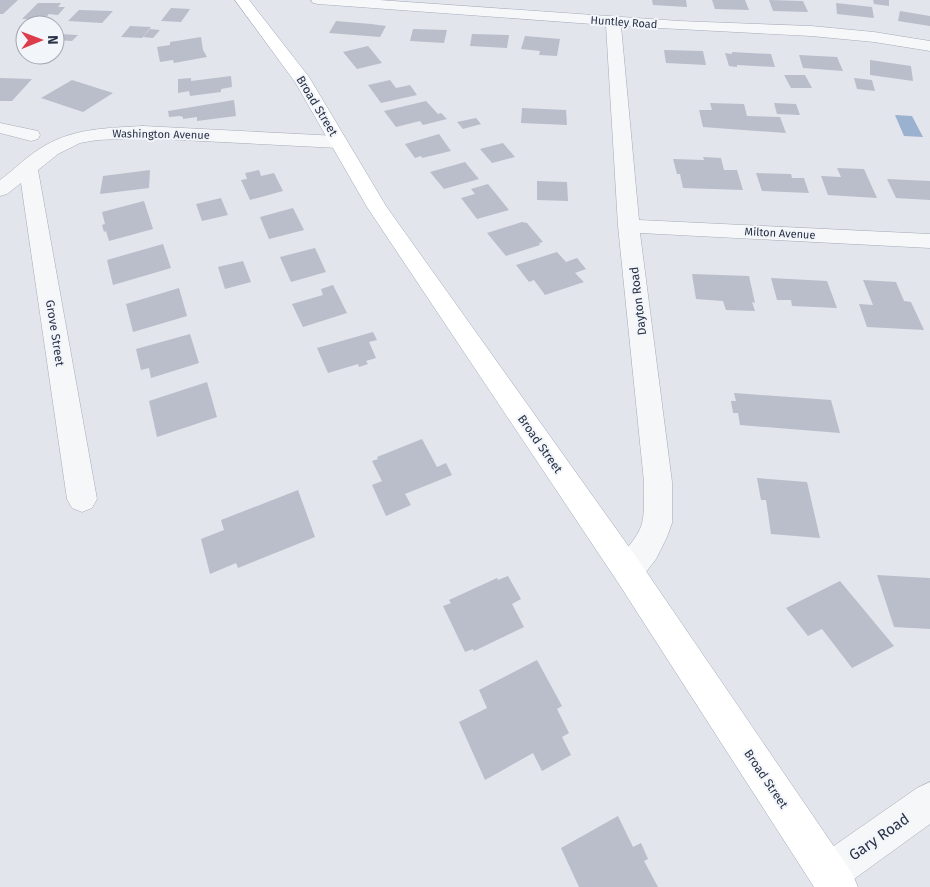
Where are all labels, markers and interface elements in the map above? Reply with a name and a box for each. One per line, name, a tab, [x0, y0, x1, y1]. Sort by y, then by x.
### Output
street label: Huntley Road	[590, 14, 658, 31]
north arrow	[15, 15, 65, 65]
text: N	[44, 35, 61, 45]
street label: Broad Street	[294, 73, 341, 139]
street label: Washington Avenue	[112, 127, 210, 142]
street label: Milton Avenue	[744, 225, 816, 242]
street label: Dayton Road	[627, 266, 649, 336]
street label: Grove Street	[43, 299, 67, 368]
street label: Broad Street	[515, 412, 566, 476]
street label: Broad Street	[741, 747, 791, 812]
street label: Gary Road	[845, 810, 913, 864]

